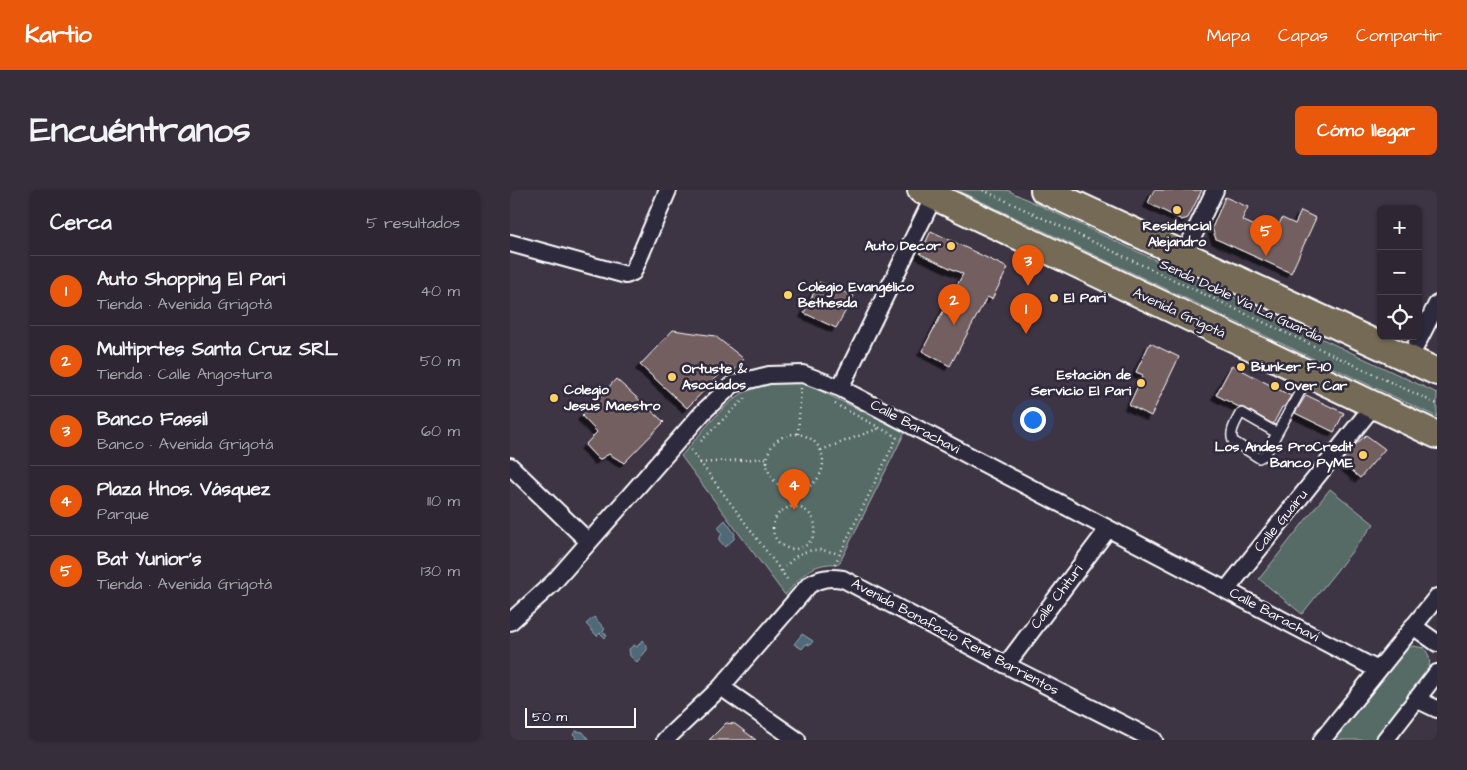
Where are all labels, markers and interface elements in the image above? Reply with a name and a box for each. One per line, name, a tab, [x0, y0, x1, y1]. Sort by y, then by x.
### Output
text: Kartio	[25, 18, 92, 52]
text: Mapa	[1207, 23, 1250, 48]
text: Capas	[1278, 23, 1328, 48]
text: Compartir	[1356, 23, 1442, 48]
text: Encuéntranos	[30, 106, 251, 155]
button: Cómo llegar	[1295, 106, 1437, 155]
marker: Residencial Alejandro	[1171, 204, 1183, 216]
map controls	[1377, 205, 1422, 340]
button: +	[1377, 205, 1422, 250]
text: Cerca	[50, 208, 112, 237]
text: 5 resultados	[366, 212, 460, 234]
pin: 5	[1250, 215, 1282, 256]
place label: Residencial Alejandro	[1143, 216, 1212, 252]
place label: Auto Decor	[865, 236, 941, 256]
marker: Auto Decor	[945, 240, 957, 252]
pin: 3	[1012, 245, 1044, 286]
button: −	[1377, 250, 1422, 295]
street label: Senda Doble Vía La Guardia	[1156, 254, 1326, 348]
text: Auto Shopping El Pari	[97, 266, 285, 293]
place label: Colegio Evangélico Bethesda	[798, 277, 914, 313]
text: 1	[65, 280, 67, 302]
text: 40 m	[420, 280, 460, 302]
street label: Avenida Grigotá	[1129, 283, 1229, 343]
pin: 2	[938, 284, 970, 325]
place label: El Pari	[1064, 288, 1107, 308]
marker: Colegio Evangélico Bethesda	[782, 289, 794, 301]
marker: El Pari	[1048, 292, 1060, 304]
text: Tienda · Avenida Grigotá	[97, 293, 272, 315]
pin: 1	[1010, 293, 1042, 334]
button: locate	[1377, 295, 1422, 340]
text: Multiprtes Santa Cruz SRL	[97, 336, 338, 363]
text: 2	[61, 350, 71, 372]
text: 50 m	[420, 350, 460, 372]
place label: Biunker F-10	[1251, 357, 1332, 377]
place label: Ortuste & Asociados	[682, 359, 748, 395]
marker: Biunker F-10	[1235, 361, 1247, 373]
text: Tienda · Calle Angostura	[97, 363, 272, 385]
place label: Estación de Servicio El Pari	[1030, 365, 1132, 401]
marker: Ortuste & Asociados	[666, 371, 678, 383]
place label: Over Car	[1285, 376, 1348, 396]
marker: Estación de Servicio El Pari	[1135, 377, 1147, 389]
place label: Colegio Jesus Maestro	[563, 380, 660, 416]
marker: Over Car	[1269, 380, 1281, 392]
marker: Colegio Jesus Maestro	[548, 392, 560, 404]
street label: Calle Barachavi	[867, 395, 963, 459]
text: Banco Fassil	[97, 406, 208, 433]
your location	[1020, 407, 1046, 433]
text: 3	[62, 420, 70, 442]
text: 60 m	[421, 420, 460, 442]
text: Banco · Avenida Grigotá	[97, 433, 273, 455]
place label: Los Andes ProCredit Banco PyME	[1215, 437, 1354, 473]
marker: Los Andes ProCredit Banco PyME	[1357, 449, 1369, 461]
pin: 4	[778, 469, 810, 510]
text: Plaza Hnos. Vásquez	[97, 476, 270, 503]
street label: Calle Guairu	[1249, 485, 1313, 557]
text: 4	[61, 490, 71, 512]
text: 110 m	[427, 490, 460, 512]
text: Parque	[97, 503, 149, 525]
text: Bat Yunior's	[97, 546, 201, 573]
text: 5	[60, 560, 72, 582]
text: 130 m	[421, 560, 460, 582]
street label: Calle Chituri	[1026, 561, 1088, 633]
text: Tienda · Avenida Grigotá	[97, 573, 272, 595]
street label: Avenida Bonafacio René Barrientos	[848, 574, 1062, 700]
street label: Calle Barachavi	[1226, 583, 1322, 647]
scale bar	[525, 705, 636, 728]
text: 50 m	[532, 707, 567, 727]

